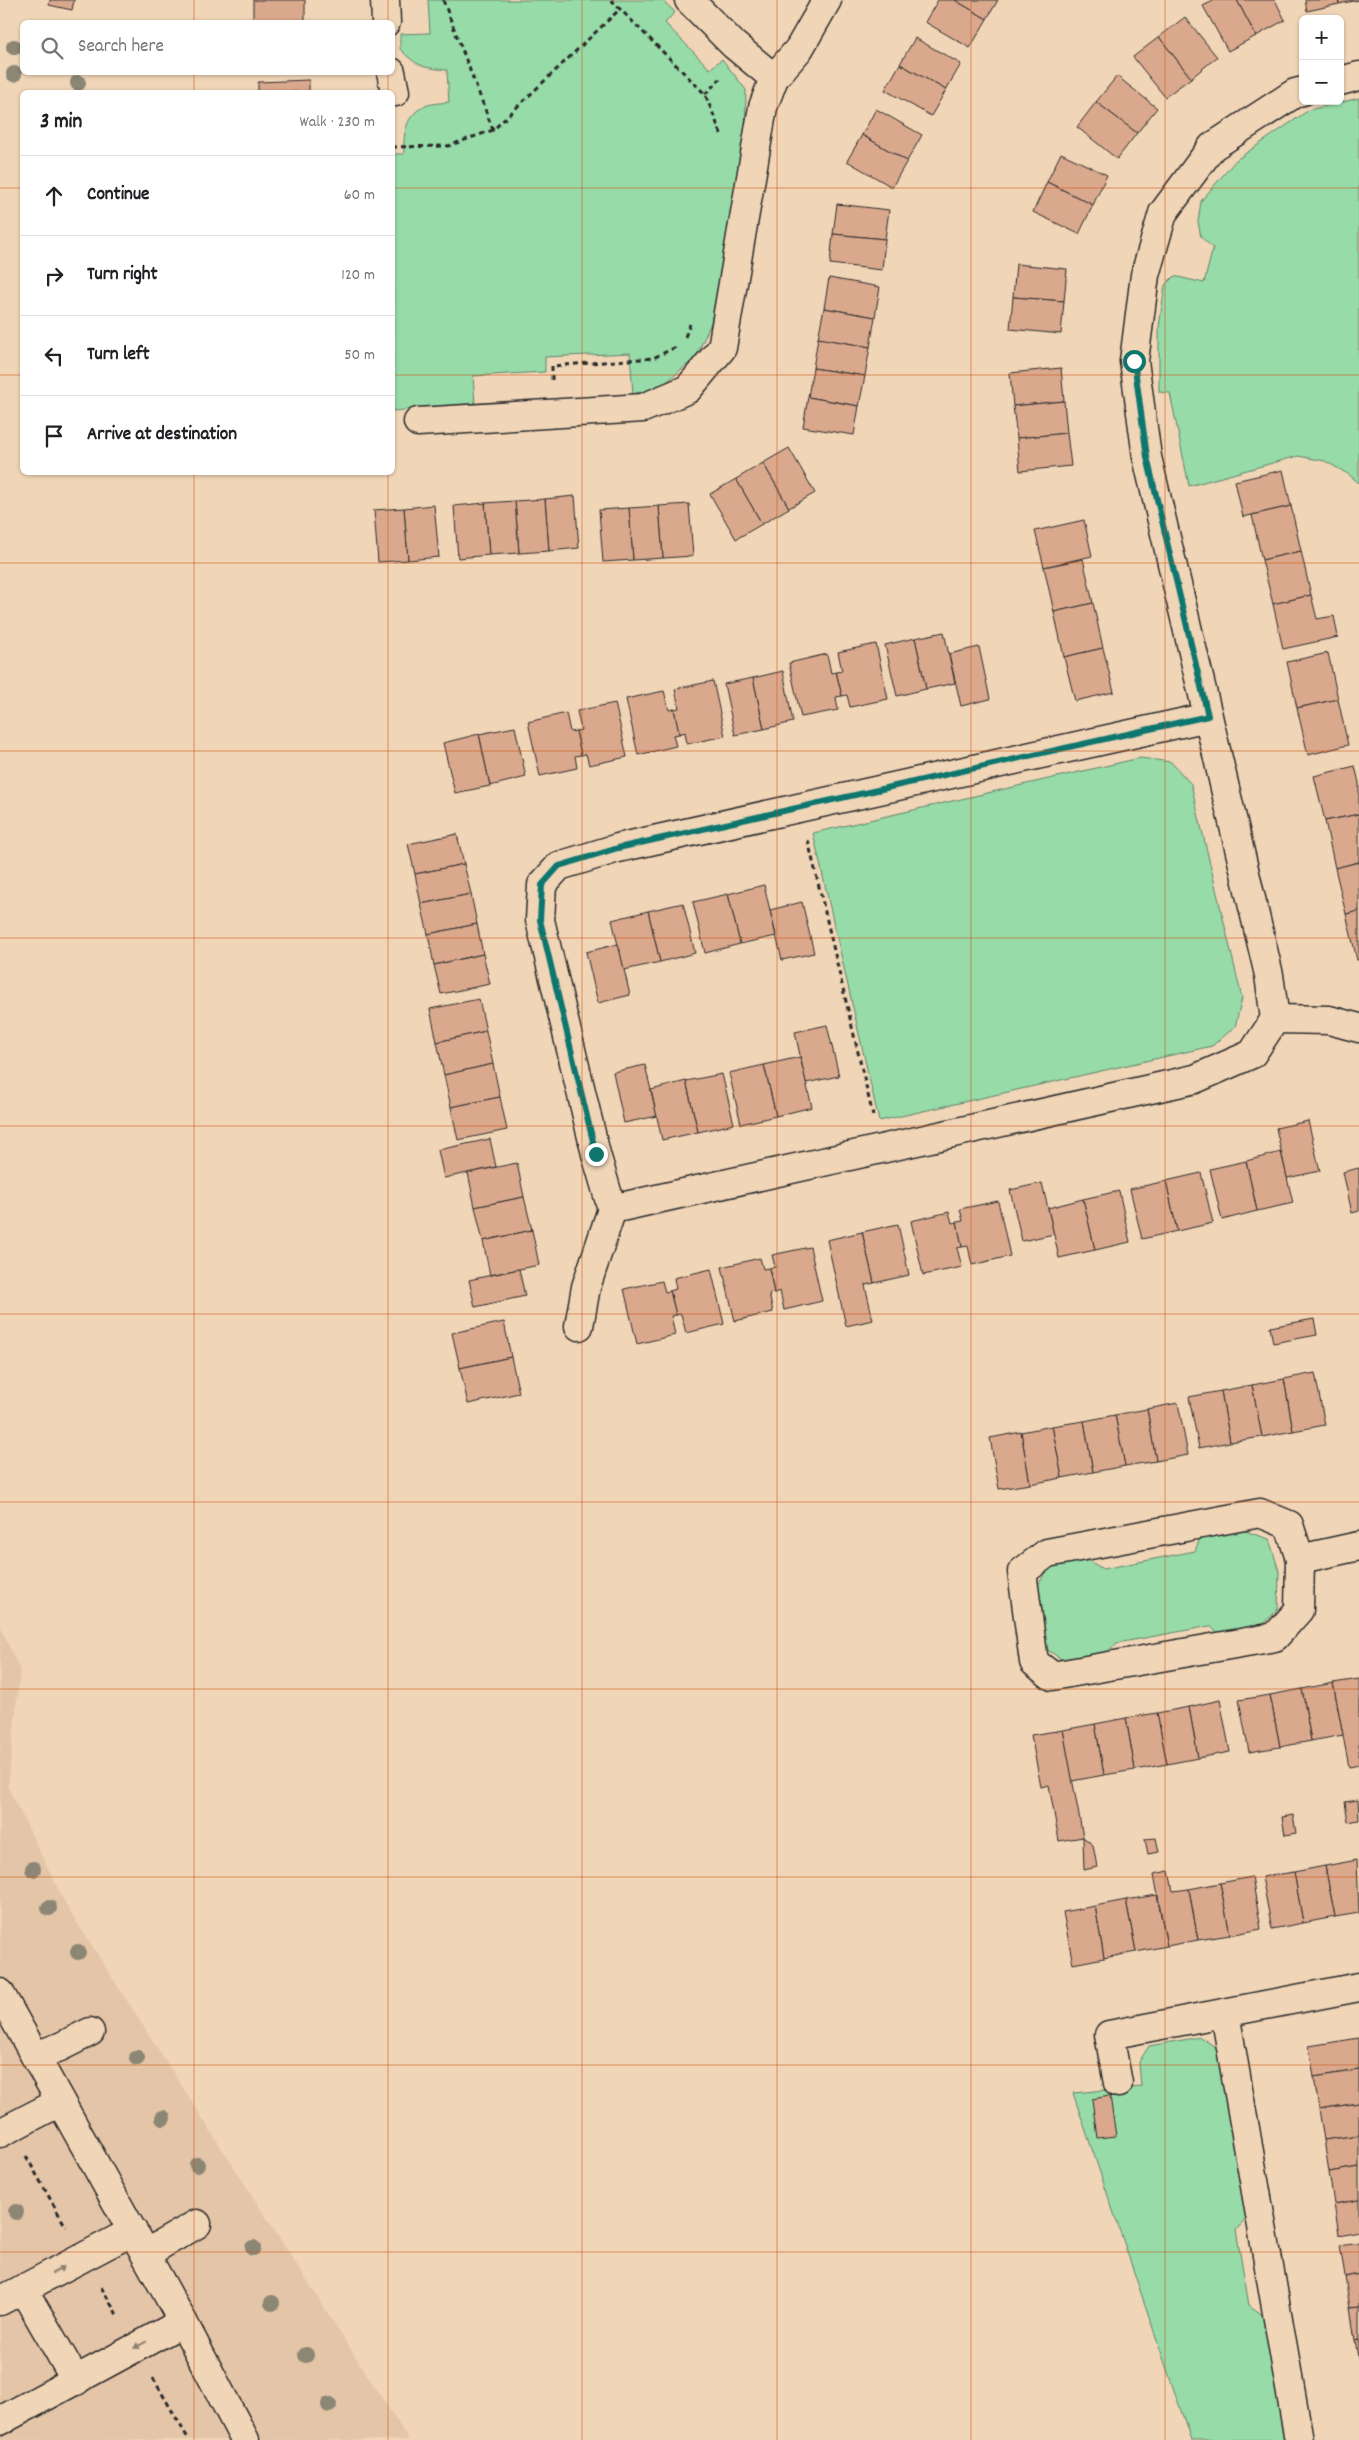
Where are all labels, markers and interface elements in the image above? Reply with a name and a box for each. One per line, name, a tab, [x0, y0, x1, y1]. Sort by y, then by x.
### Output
map controls	[1299, 15, 1344, 105]
button: +	[1299, 15, 1344, 60]
search box	[20, 20, 395, 75]
icon: search	[38, 34, 66, 62]
text: Search here	[78, 34, 164, 61]
button: −	[1299, 60, 1344, 105]
text: 3 min	[40, 108, 82, 138]
text: Walk · 230 m	[299, 111, 375, 134]
icon: ahead	[40, 182, 68, 210]
text: Continue	[87, 182, 149, 209]
text: 60 m	[344, 184, 375, 207]
icon: right	[40, 262, 68, 290]
text: Turn right	[87, 262, 158, 289]
text: 120 m	[341, 264, 375, 287]
icon: left	[40, 342, 68, 370]
text: Turn left	[87, 342, 150, 369]
text: 50 m	[344, 344, 375, 367]
route start	[1123, 350, 1146, 373]
icon: arrive	[40, 422, 68, 450]
text: Arrive at destination	[87, 422, 237, 449]
route end	[585, 1143, 608, 1166]
one-way arrow	[51, 2266, 66, 2274]
one-way arrow	[133, 2341, 147, 2349]

